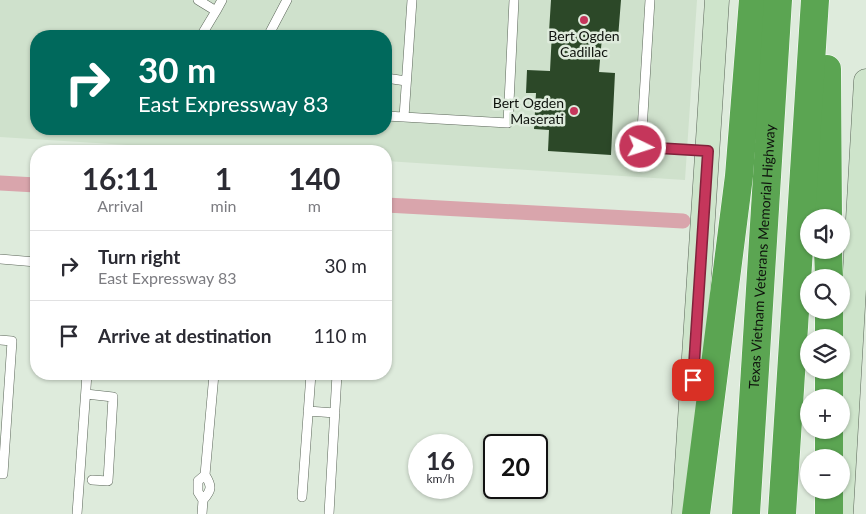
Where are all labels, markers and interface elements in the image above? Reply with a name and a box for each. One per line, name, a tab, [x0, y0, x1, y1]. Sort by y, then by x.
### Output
marker: Bert Ogden Cadillac	[578, 14, 590, 26]
place label: Bert Ogden Cadillac	[548, 27, 620, 60]
text: 30 m	[138, 48, 216, 90]
icon: right	[55, 50, 120, 115]
text: East Expressway 83	[138, 90, 329, 117]
place label: Bert Ogden Maserati	[493, 94, 564, 127]
marker: Bert Ogden Maserati	[568, 105, 580, 117]
position arrow	[614, 120, 666, 172]
street label: Texas Vietnam Veterans Memorial Highway	[745, 123, 778, 389]
text: 16:11	[82, 160, 159, 196]
text: 1	[215, 160, 232, 196]
text: 140	[288, 160, 340, 196]
text: Arrival	[97, 196, 143, 215]
text: min	[211, 196, 237, 215]
text: m	[308, 196, 321, 215]
map controls	[800, 209, 850, 499]
button: sound	[800, 209, 850, 259]
text: Turn right	[98, 245, 180, 268]
icon: right	[55, 252, 83, 280]
text: 30 m	[324, 254, 367, 277]
text: East Expressway 83	[98, 268, 237, 287]
button: search	[800, 269, 850, 319]
icon: arrive	[55, 322, 83, 350]
text: Arrive at destination	[98, 324, 271, 347]
text: 110 m	[313, 324, 367, 347]
button: layers	[800, 329, 850, 379]
pin	[672, 359, 714, 401]
icon: arrive	[679, 366, 707, 394]
button: +	[800, 389, 850, 439]
speed limit sign: 20	[483, 434, 548, 499]
text: 16	[426, 445, 455, 475]
button: −	[800, 449, 850, 499]
text: km/h	[426, 471, 455, 486]

